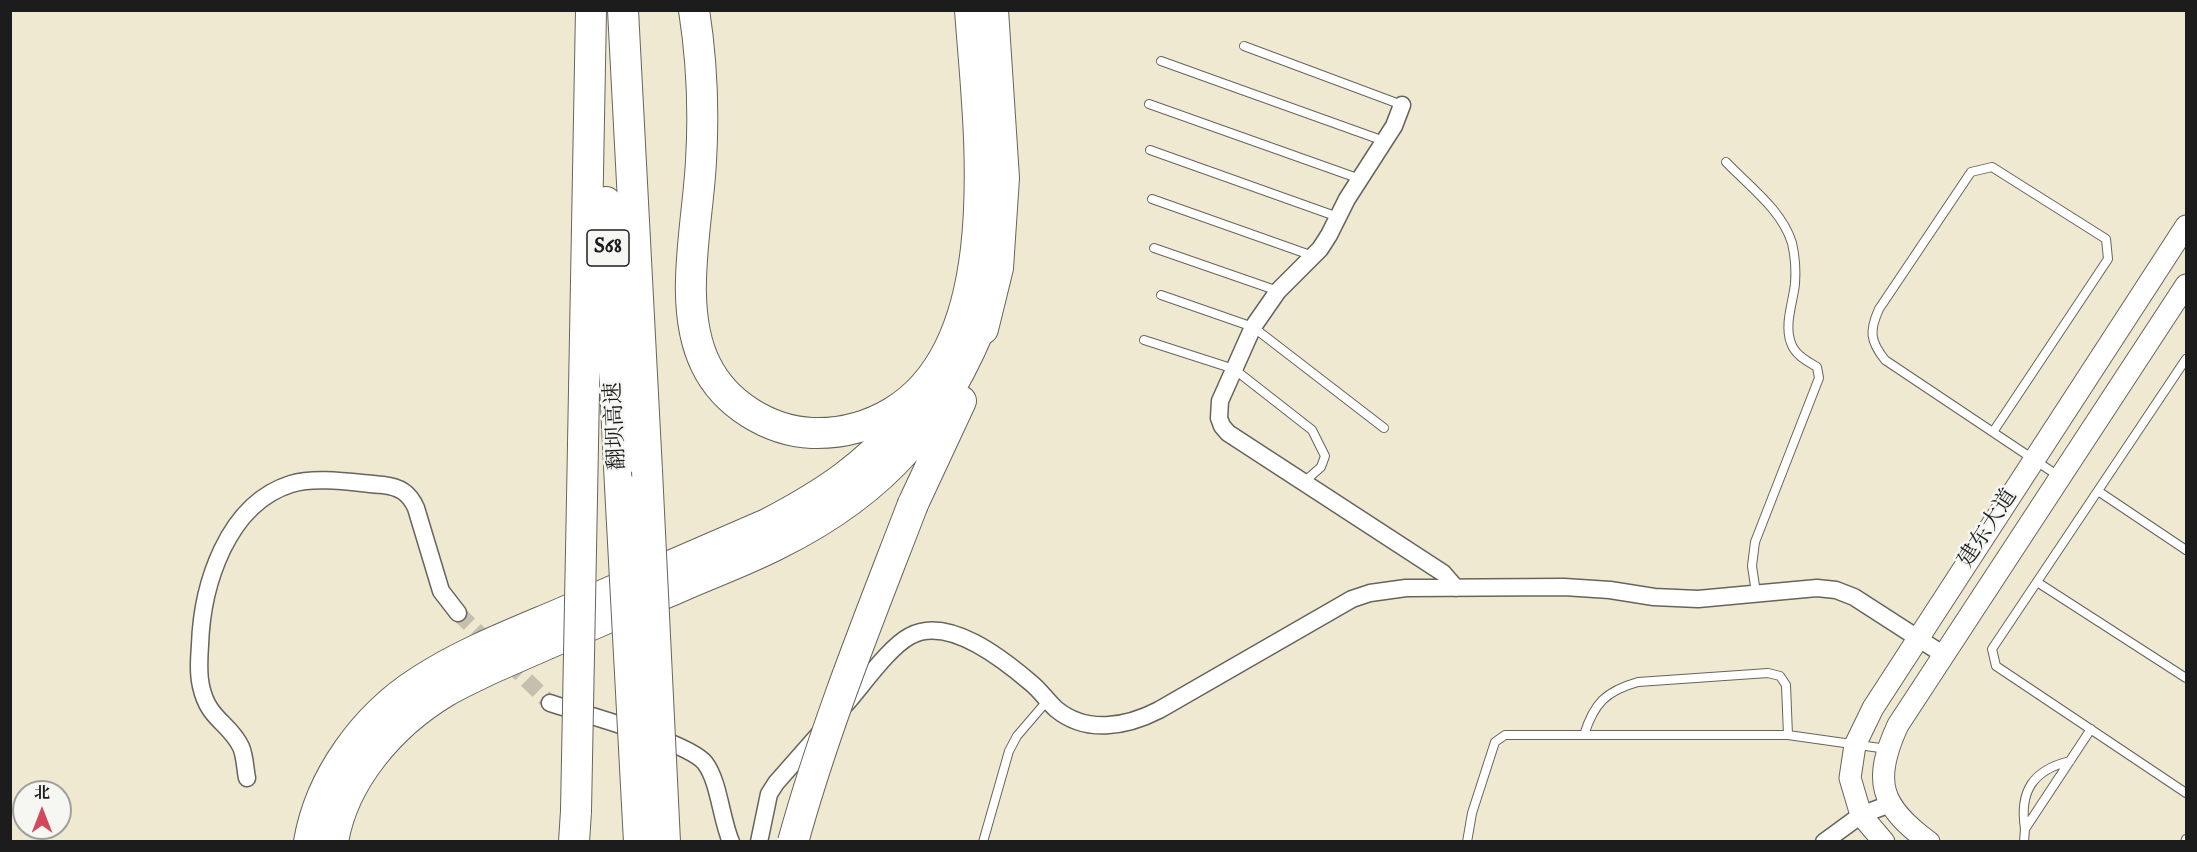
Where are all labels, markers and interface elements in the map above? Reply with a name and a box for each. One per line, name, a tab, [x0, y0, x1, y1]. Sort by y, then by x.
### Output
road number: S68	[587, 230, 629, 266]
street label: 翻坝高速	[602, 381, 632, 471]
street label: 建东大道	[1954, 485, 2024, 573]
north arrow	[12, 780, 72, 840]
text: 北	[34, 784, 50, 804]

